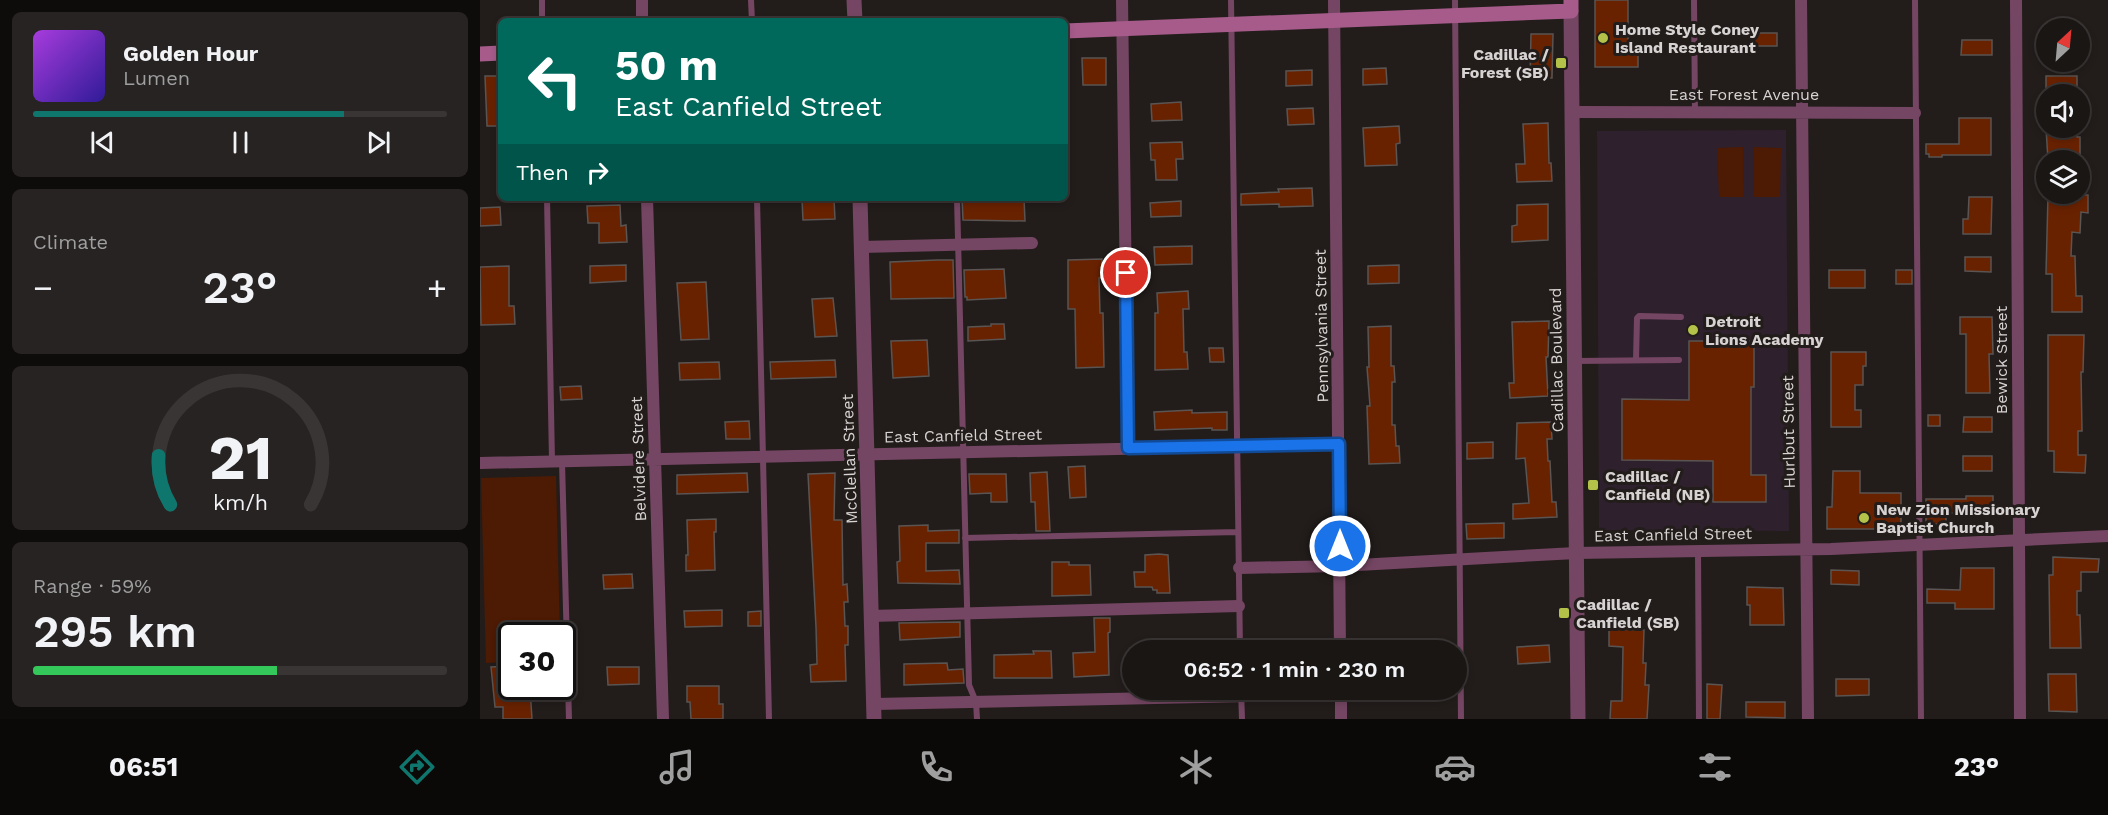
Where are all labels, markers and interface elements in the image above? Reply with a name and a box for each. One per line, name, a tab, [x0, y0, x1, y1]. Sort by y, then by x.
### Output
north arrow	[2036, 18, 2090, 72]
map controls	[2036, 18, 2090, 204]
place label: Home Style Coney Island Restaurant	[1615, 20, 1760, 57]
marker: Home Style Coney Island Restaurant	[1596, 31, 1610, 45]
text: Golden Hour	[123, 41, 258, 66]
text: 50 m	[615, 41, 718, 90]
icon: left	[516, 42, 594, 120]
place label: Cadillac / Forest (SB)	[1461, 45, 1549, 82]
marker: Cadillac / Forest (SB)	[1554, 56, 1568, 70]
text: Lumen	[123, 66, 190, 90]
button: sound	[2036, 84, 2090, 138]
street label: East Forest Avenue	[1669, 85, 1819, 104]
text: East Canfield Street	[615, 91, 882, 123]
icon: previous	[86, 126, 119, 159]
icon: pause	[224, 126, 257, 159]
icon: next	[362, 126, 395, 159]
button: layers	[2036, 150, 2090, 204]
icon: right	[581, 156, 614, 189]
text: Then	[516, 160, 569, 185]
text: Climate	[33, 230, 108, 254]
pin	[1100, 247, 1151, 298]
street label: Pennsylvania Street	[1311, 249, 1332, 403]
icon: arrive	[1109, 256, 1142, 289]
text: 23°	[203, 261, 277, 314]
text: −	[33, 268, 53, 307]
text: +	[427, 268, 447, 307]
street label: Cadillac Boulevard	[1546, 287, 1567, 433]
street label: Bewick Street	[1992, 305, 2011, 414]
place label: Detroit Lions Academy	[1705, 312, 1824, 349]
marker: Detroit Lions Academy	[1686, 323, 1700, 337]
street label: Hurlbut Street	[1778, 375, 1799, 489]
street label: McClellan Street	[838, 393, 861, 524]
street label: Belvidere Street	[627, 396, 650, 522]
text: 21	[208, 421, 272, 494]
street label: East Canfield Street	[884, 425, 1042, 446]
place label: Cadillac / Canfield (NB)	[1605, 467, 1710, 504]
marker: Cadillac / Canfield (NB)	[1586, 478, 1600, 492]
text: km/h	[212, 490, 268, 515]
place label: New Zion Missionary Baptist Church	[1876, 500, 2041, 537]
marker: New Zion Missionary Baptist Church	[1857, 511, 1871, 525]
position arrow	[1308, 514, 1372, 578]
street label: East Canfield Street	[1594, 524, 1752, 545]
text: Range · 59%	[33, 574, 151, 598]
place label: Cadillac / Canfield (SB)	[1576, 595, 1680, 632]
text: 295 km	[33, 605, 197, 658]
marker: Cadillac / Canfield (SB)	[1557, 606, 1571, 620]
speed limit sign: 30	[498, 622, 576, 700]
text: 06:52 · 1 min · 230 m	[1184, 657, 1405, 682]
icon: directions	[396, 746, 438, 788]
icon: music	[656, 746, 698, 788]
icon: phone	[915, 746, 957, 788]
icon: climate	[1175, 746, 1217, 788]
icon: car	[1434, 746, 1476, 788]
icon: filters	[1694, 746, 1736, 788]
text: 06:51	[109, 751, 178, 783]
text: 23°	[1954, 751, 1999, 783]

